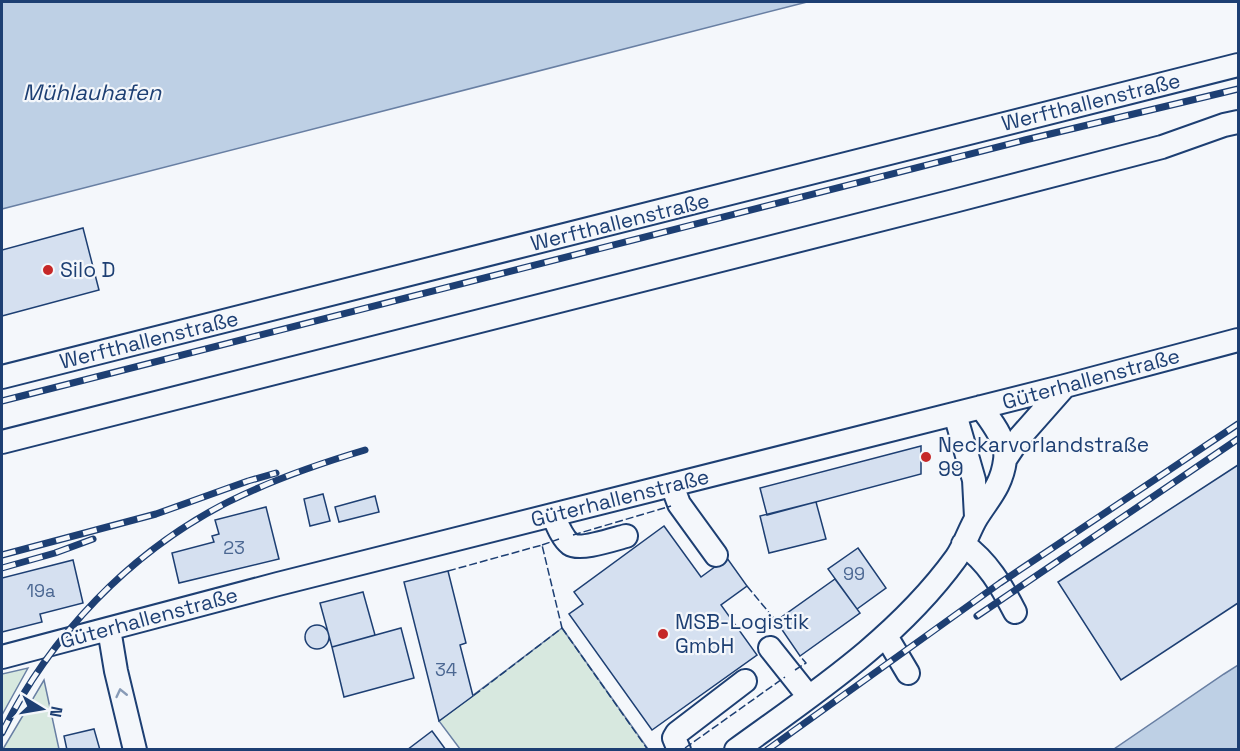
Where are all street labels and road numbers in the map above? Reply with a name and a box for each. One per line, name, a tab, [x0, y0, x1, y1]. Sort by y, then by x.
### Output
street label: Werfthallenstraße	[999, 66, 1183, 137]
street label: Werfthallenstraße	[528, 186, 712, 257]
street label: Werfthallenstraße	[57, 304, 241, 375]
street label: Güterhallenstraße	[999, 342, 1183, 415]
street label: Güterhallenstraße	[528, 462, 712, 533]
street label: Güterhallenstraße	[57, 581, 241, 654]

